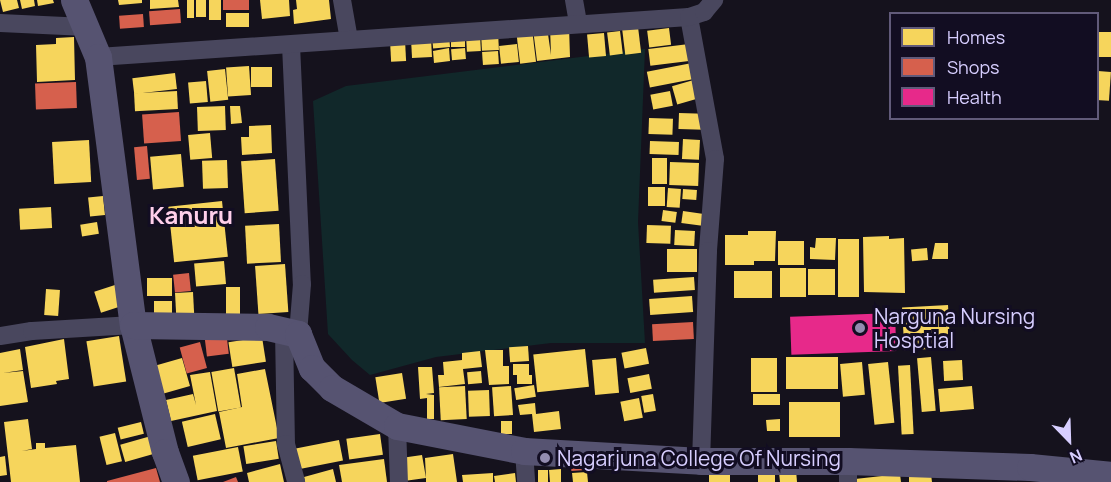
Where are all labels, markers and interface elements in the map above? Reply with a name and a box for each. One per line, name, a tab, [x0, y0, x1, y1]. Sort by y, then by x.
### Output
legend	[889, 12, 1099, 120]
text: Homes	[947, 25, 1005, 49]
text: Shops	[947, 55, 999, 79]
text: Health	[947, 85, 1002, 109]
district label: Kanuru	[149, 201, 233, 229]
place label: Narguna Nursing Hosptial	[874, 303, 1035, 353]
marker: Narguna Nursing Hosptial	[851, 319, 869, 337]
north arrow	[1039, 410, 1099, 470]
text: N	[1066, 444, 1086, 469]
place label: Nagarjuna College Of Nursing	[557, 445, 841, 471]
marker: Nagarjuna College Of Nursing	[538, 451, 552, 465]

